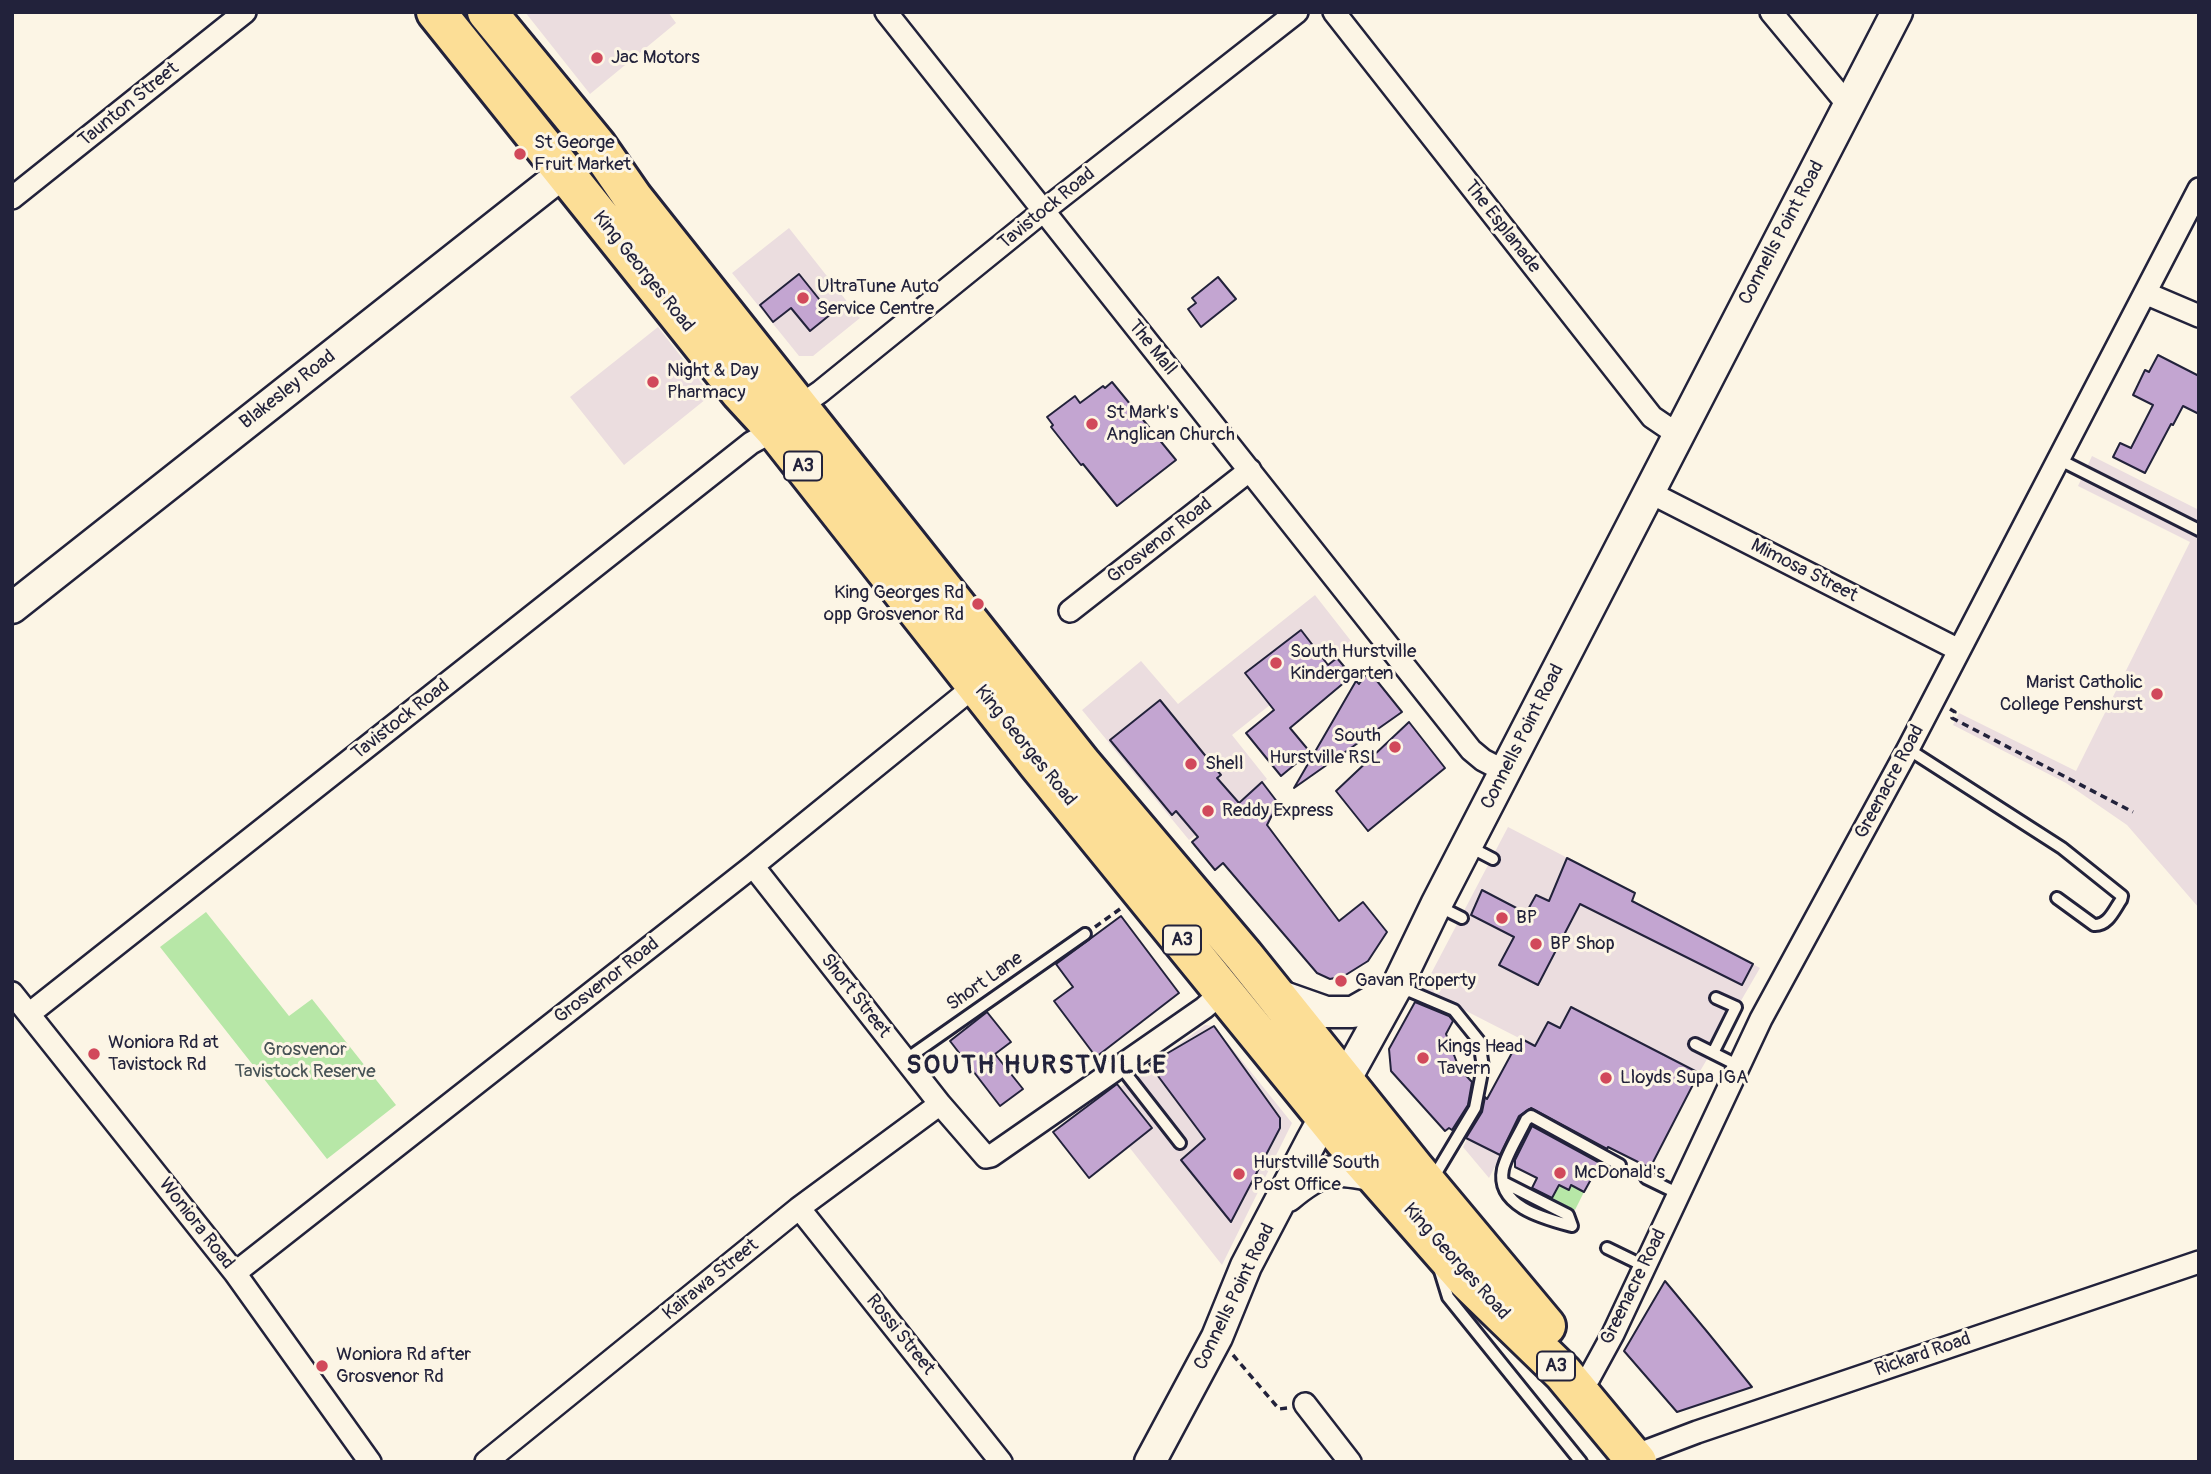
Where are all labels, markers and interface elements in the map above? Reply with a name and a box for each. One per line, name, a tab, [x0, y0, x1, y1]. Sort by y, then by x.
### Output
place label: Jac Motors	[611, 47, 700, 69]
marker: Jac Motors	[589, 50, 605, 66]
street label: Taunton Street	[74, 58, 184, 152]
place label: St George Fruit Market	[534, 132, 631, 176]
marker: St George Fruit Market	[512, 146, 528, 162]
street label: Connells Point Road	[1734, 157, 1830, 309]
street label: Tavistock Road	[994, 163, 1100, 255]
street label: The Esplanade	[1459, 176, 1545, 278]
street label: King Georges Road	[587, 207, 699, 337]
place label: UltraTune Auto Service Centre	[817, 276, 939, 320]
marker: UltraTune Auto Service Centre	[795, 290, 811, 306]
street label: The Mall	[1123, 316, 1181, 380]
street label: Blakesley Road	[236, 346, 340, 434]
place label: Night & Day Pharmacy	[667, 360, 759, 404]
marker: Night & Day Pharmacy	[645, 374, 661, 390]
place label: St Mark's Anglican Church	[1106, 402, 1235, 446]
marker: St Mark's Anglican Church	[1084, 416, 1100, 432]
road number: A3	[784, 452, 822, 480]
street label: Grosvenor Road	[1103, 493, 1217, 589]
street label: Mimosa Street	[1747, 534, 1861, 608]
place label: King Georges Rd opp Grosvenor Rd	[824, 582, 964, 626]
marker: King Georges Rd opp Grosvenor Rd	[970, 596, 986, 612]
place label: South Hurstville Kindergarten	[1290, 641, 1416, 685]
marker: South Hurstville Kindergarten	[1268, 655, 1284, 671]
street label: Connells Point Road	[1477, 661, 1569, 813]
place label: Marist Catholic College Penshurst	[2000, 672, 2143, 716]
street label: Tavistock Road	[348, 675, 454, 765]
street label: King Georges Road	[969, 681, 1081, 811]
marker: Marist Catholic College Penshurst	[2149, 686, 2165, 702]
street label: Greenacre Road	[1850, 721, 1930, 843]
place label: South Hurstville RSL	[1269, 725, 1381, 769]
marker: South Hurstville RSL	[1387, 739, 1403, 755]
place label: Shell	[1205, 753, 1243, 775]
marker: Shell	[1183, 756, 1199, 772]
place label: Reddy Express	[1222, 800, 1333, 822]
marker: Reddy Express	[1200, 803, 1216, 819]
place label: BP	[1516, 907, 1537, 929]
marker: BP	[1494, 910, 1510, 926]
road number: A3	[1163, 925, 1201, 954]
street label: Grosvenor Road	[550, 933, 664, 1029]
place label: BP Shop	[1550, 933, 1615, 955]
marker: BP Shop	[1528, 936, 1544, 952]
street label: Short Lane	[942, 947, 1028, 1017]
street label: Short Street	[815, 949, 895, 1043]
place label: Gavan Property	[1355, 970, 1476, 992]
marker: Gavan Property	[1333, 973, 1349, 989]
place label: Woniora Rd at Tavistock Rd	[108, 1032, 219, 1076]
place label: Kings Head Tavern	[1437, 1036, 1523, 1080]
park label: Grosvenor Tavistock Reserve	[234, 1039, 376, 1083]
marker: Woniora Rd at Tavistock Rd	[86, 1046, 102, 1062]
district label: SOUTH HURSTVILLE	[908, 1050, 1166, 1082]
marker: Kings Head Tavern	[1415, 1050, 1431, 1066]
place label: Lloyds Supa IGA	[1620, 1067, 1748, 1089]
marker: Lloyds Supa IGA	[1598, 1070, 1614, 1086]
place label: Hurstville South Post Office	[1253, 1152, 1379, 1196]
place label: McDonald's	[1574, 1162, 1665, 1184]
marker: McDonald's	[1552, 1165, 1568, 1181]
marker: Hurstville South Post Office	[1231, 1166, 1247, 1182]
street label: Woniora Road	[153, 1174, 239, 1274]
street label: King Georges Road	[1398, 1199, 1514, 1325]
street label: Connells Point Road	[1190, 1220, 1280, 1374]
street label: Greenacre Road	[1596, 1225, 1672, 1349]
street label: Kairawa Street	[659, 1234, 763, 1326]
street label: Rossi Street	[861, 1290, 939, 1380]
street label: Rickard Road	[1872, 1328, 1974, 1382]
place label: Woniora Rd after Grosvenor Rd	[336, 1344, 471, 1388]
road number: A3	[1537, 1352, 1575, 1380]
marker: Woniora Rd after Grosvenor Rd	[314, 1358, 330, 1374]

